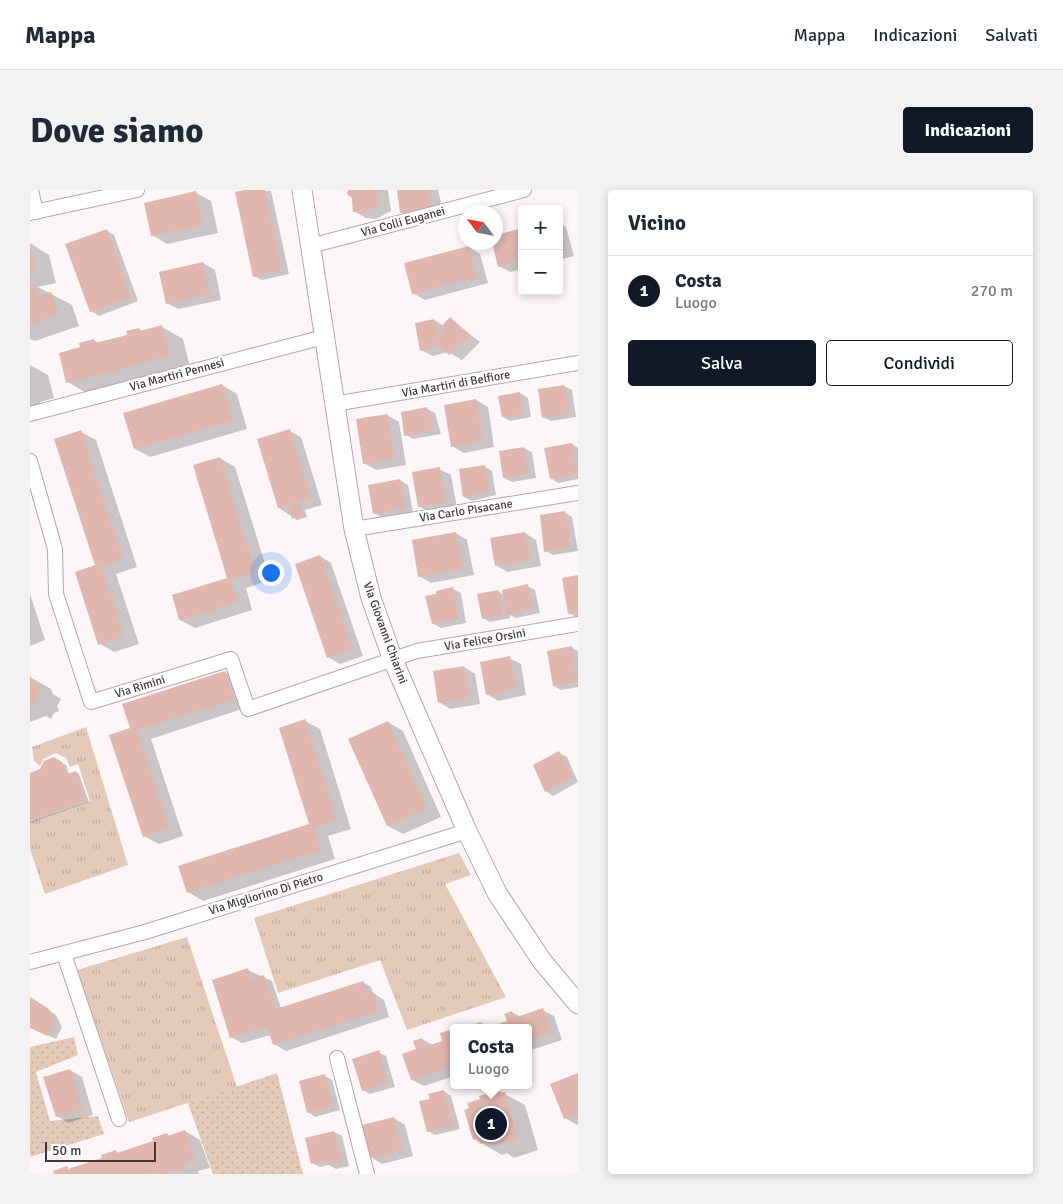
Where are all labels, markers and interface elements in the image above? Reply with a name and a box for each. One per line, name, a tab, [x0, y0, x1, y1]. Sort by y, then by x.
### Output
text: Mappa	[25, 20, 95, 50]
text: Mappa	[793, 24, 845, 46]
text: Indicazioni	[873, 24, 957, 46]
text: Salvati	[985, 24, 1038, 46]
button: Indicazioni	[903, 107, 1033, 153]
text: Dove siamo	[30, 109, 204, 152]
street label: Via Colli Euganei	[359, 204, 447, 240]
north arrow	[458, 205, 503, 250]
map controls	[518, 205, 563, 295]
button: +	[518, 205, 563, 250]
text: Vicino	[628, 210, 686, 236]
button: −	[518, 250, 563, 295]
text: Costa	[675, 269, 722, 293]
text: 1	[640, 281, 648, 301]
text: 270 m	[971, 281, 1013, 301]
text: Luogo	[675, 293, 717, 313]
button: Salva	[628, 340, 816, 386]
button: Condividi	[826, 340, 1013, 386]
street label: Via Martiri Pennesi	[128, 355, 226, 395]
street label: Via Martiri di Belfiore	[401, 367, 511, 401]
street label: Via Carlo Pisacane	[418, 496, 514, 526]
your location	[258, 560, 284, 586]
street label: Via Giovanni Chiarini	[360, 580, 410, 686]
street label: Via Felice Orsini	[443, 625, 527, 655]
street label: Via Rimini	[113, 672, 167, 702]
street label: Via Migliorino Di Pietro	[207, 869, 325, 919]
popup	[450, 1024, 532, 1089]
text: Costa	[468, 1035, 514, 1059]
text: Luogo	[468, 1059, 509, 1079]
pin: 1	[475, 1105, 507, 1143]
scale bar	[45, 1139, 156, 1162]
text: 50 m	[52, 1142, 81, 1159]

